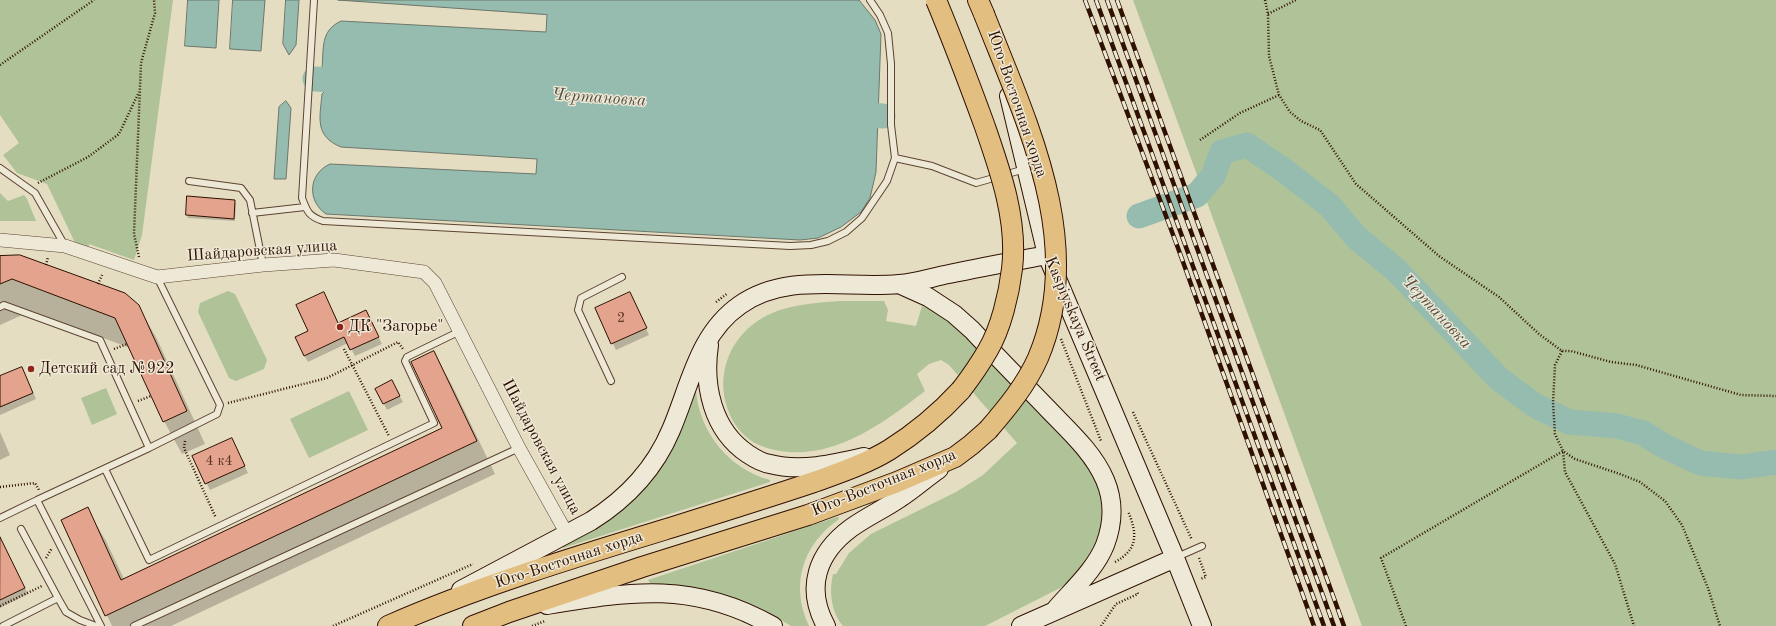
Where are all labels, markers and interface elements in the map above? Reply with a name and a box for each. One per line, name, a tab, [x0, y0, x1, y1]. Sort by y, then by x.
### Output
street label: Юго-Восточная хорда	[983, 28, 1051, 180]
water label: Чертановка	[551, 85, 647, 111]
street label: Шайдаровская улица	[186, 236, 338, 266]
street label: Kaspiyskaya Street	[1040, 254, 1110, 384]
water label: Чертановка	[1396, 271, 1476, 353]
house number: 2	[617, 310, 625, 326]
place label: ДК "Загорье"	[348, 317, 444, 337]
marker: ДК "Загорье"	[335, 322, 345, 332]
place label: Детский сад №922	[39, 359, 175, 379]
marker: Детский сад №922	[26, 364, 36, 374]
street label: Шайдаровская улица	[497, 376, 585, 518]
street label: Юго-Восточная хорда	[809, 445, 959, 521]
house number: 4 к4	[205, 453, 233, 469]
street label: Юго-Восточная хорда	[493, 527, 645, 593]

